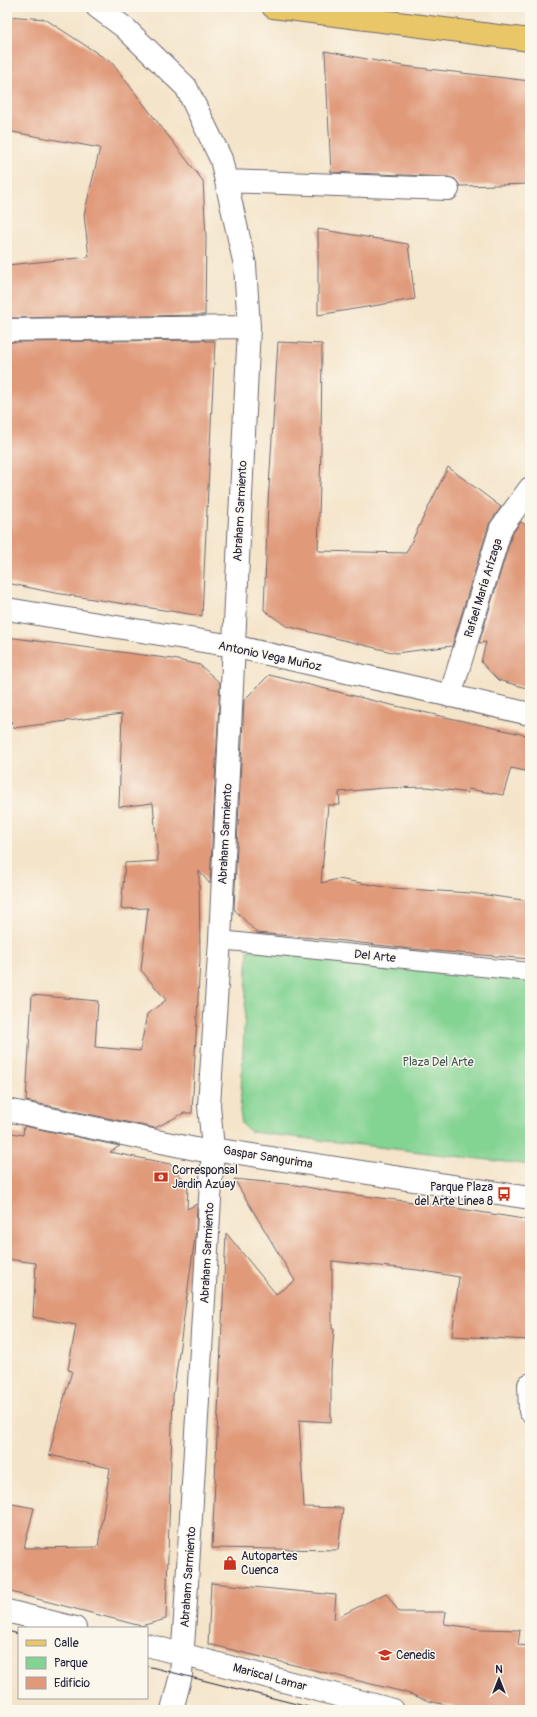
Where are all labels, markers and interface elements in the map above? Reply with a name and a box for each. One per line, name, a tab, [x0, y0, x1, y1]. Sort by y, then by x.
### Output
street label: Abraham Sarmiento	[230, 460, 251, 562]
street label: Rafael María Arízaga	[461, 536, 506, 639]
street label: Antonio Vega Muñoz	[217, 638, 323, 675]
street label: Abraham Sarmiento	[215, 783, 236, 885]
street label: Del Arte	[353, 947, 397, 966]
park label: Plaza Del Arte	[402, 1055, 474, 1070]
street label: Gaspar Sangurima	[222, 1143, 314, 1172]
place label: Corresponsal Jardin Azuay	[172, 1163, 238, 1192]
bank icon: Corresponsal Jardin Azuay	[153, 1169, 169, 1185]
place label: Parque Plaza del Arte Linea 8	[414, 1180, 493, 1209]
bus stop icon: Parque Plaza del Arte Linea 8	[496, 1186, 512, 1202]
street label: Abraham Sarmiento	[197, 1202, 218, 1304]
street label: Abraham Sarmiento	[177, 1525, 200, 1628]
place label: Autopartes Cuenca	[241, 1549, 298, 1578]
shop icon: Autopartes Cuenca	[222, 1555, 238, 1571]
legend	[18, 1627, 148, 1699]
text: Calle	[54, 1636, 79, 1651]
school or university icon: Cenedis	[377, 1647, 393, 1663]
place label: Cenedis	[396, 1648, 436, 1663]
text: Parque	[54, 1656, 88, 1671]
north arrow	[479, 1659, 519, 1699]
street label: Mariscal Lamar	[231, 1660, 309, 1695]
text: N	[495, 1663, 503, 1676]
text: Edificio	[54, 1676, 90, 1691]

